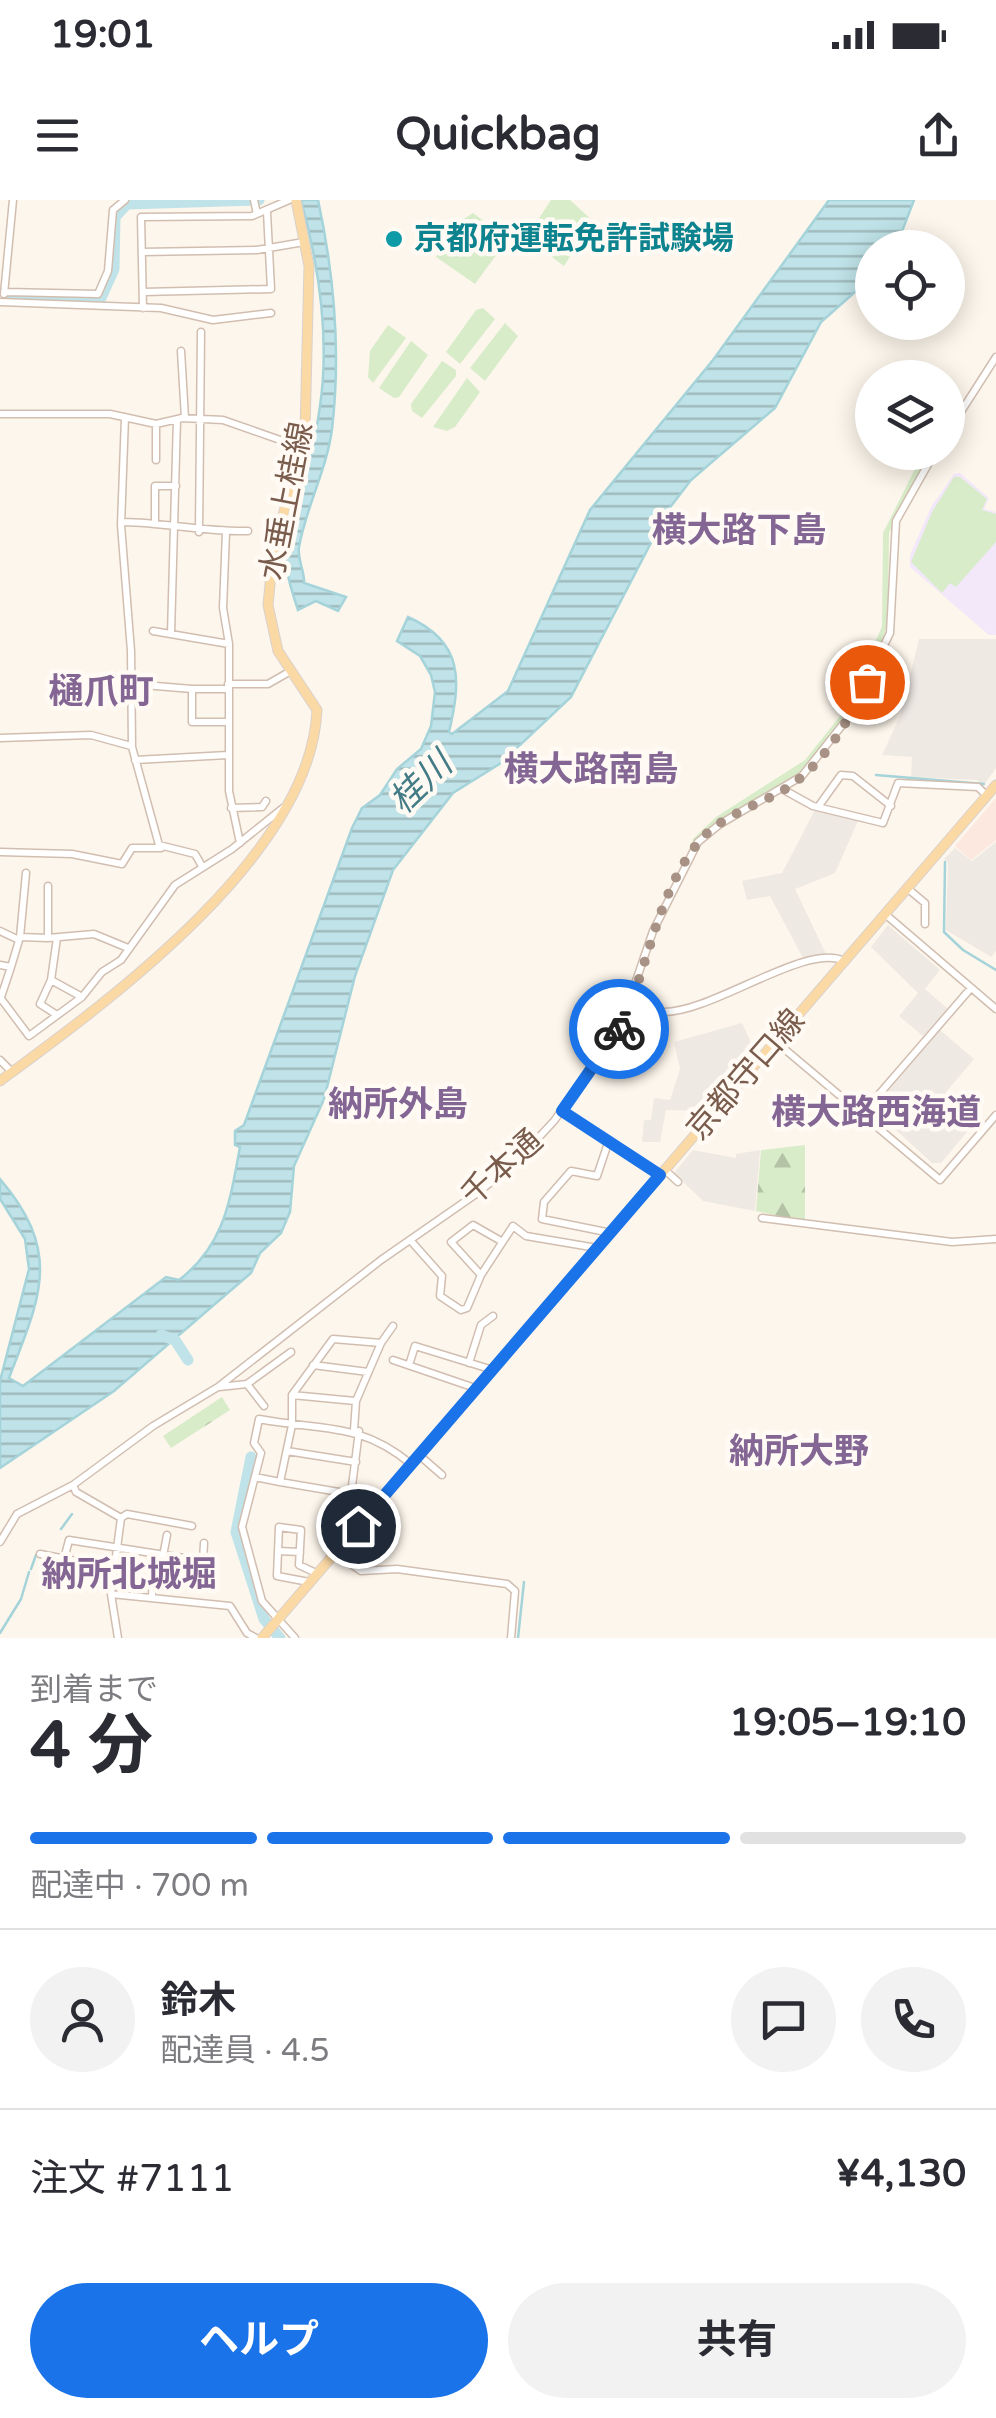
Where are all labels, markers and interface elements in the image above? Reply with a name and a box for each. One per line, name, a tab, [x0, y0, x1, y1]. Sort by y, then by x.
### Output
text: 19:01	[50, 12, 155, 58]
icon: menu	[30, 108, 85, 163]
text: Quickbag	[395, 108, 601, 162]
icon: share	[911, 108, 966, 163]
place label: 京都府運転免許試験場	[414, 220, 734, 258]
marker: 京都府運転免許試験場	[383, 228, 405, 250]
map controls	[855, 230, 965, 470]
button: locate	[855, 230, 965, 340]
button: layers	[855, 360, 965, 470]
street label: 水垂上桂線	[253, 419, 321, 583]
district label: 横大路下島	[651, 510, 827, 552]
pin	[825, 640, 910, 725]
icon: bag	[840, 655, 895, 710]
district label: 樋爪町	[48, 671, 154, 713]
water label: 桂川	[381, 741, 464, 822]
district label: 横大路南島	[503, 749, 679, 791]
courier	[569, 979, 669, 1079]
icon: bike	[592, 1002, 647, 1057]
street label: 京都守口線	[679, 1002, 813, 1148]
district label: 納所外島	[328, 1084, 468, 1126]
district label: 横大路西海道	[771, 1092, 981, 1134]
street label: 千本通	[454, 1122, 550, 1214]
district label: 納所大野	[729, 1431, 869, 1473]
pin	[316, 1484, 401, 1569]
icon: home	[331, 1499, 386, 1554]
district label: 納所北城堀	[41, 1554, 217, 1596]
text: 到着まで	[30, 1671, 158, 1709]
text: 19:05–19:10	[729, 1700, 966, 1746]
text: 4 分	[30, 1707, 153, 1786]
text: 配達中 · 700 m	[30, 1867, 249, 1905]
button: person	[30, 1967, 135, 2072]
button: chat	[731, 1967, 836, 2072]
button: phone	[861, 1967, 966, 2072]
text: 鈴木	[160, 1978, 236, 2024]
text: 配達員 · 4.5	[160, 2032, 329, 2070]
text: ¥4,130	[836, 2151, 966, 2197]
text: 注文 #7111	[30, 2156, 235, 2202]
button: ヘルプ	[30, 2283, 488, 2398]
button: 共有	[508, 2283, 966, 2398]

